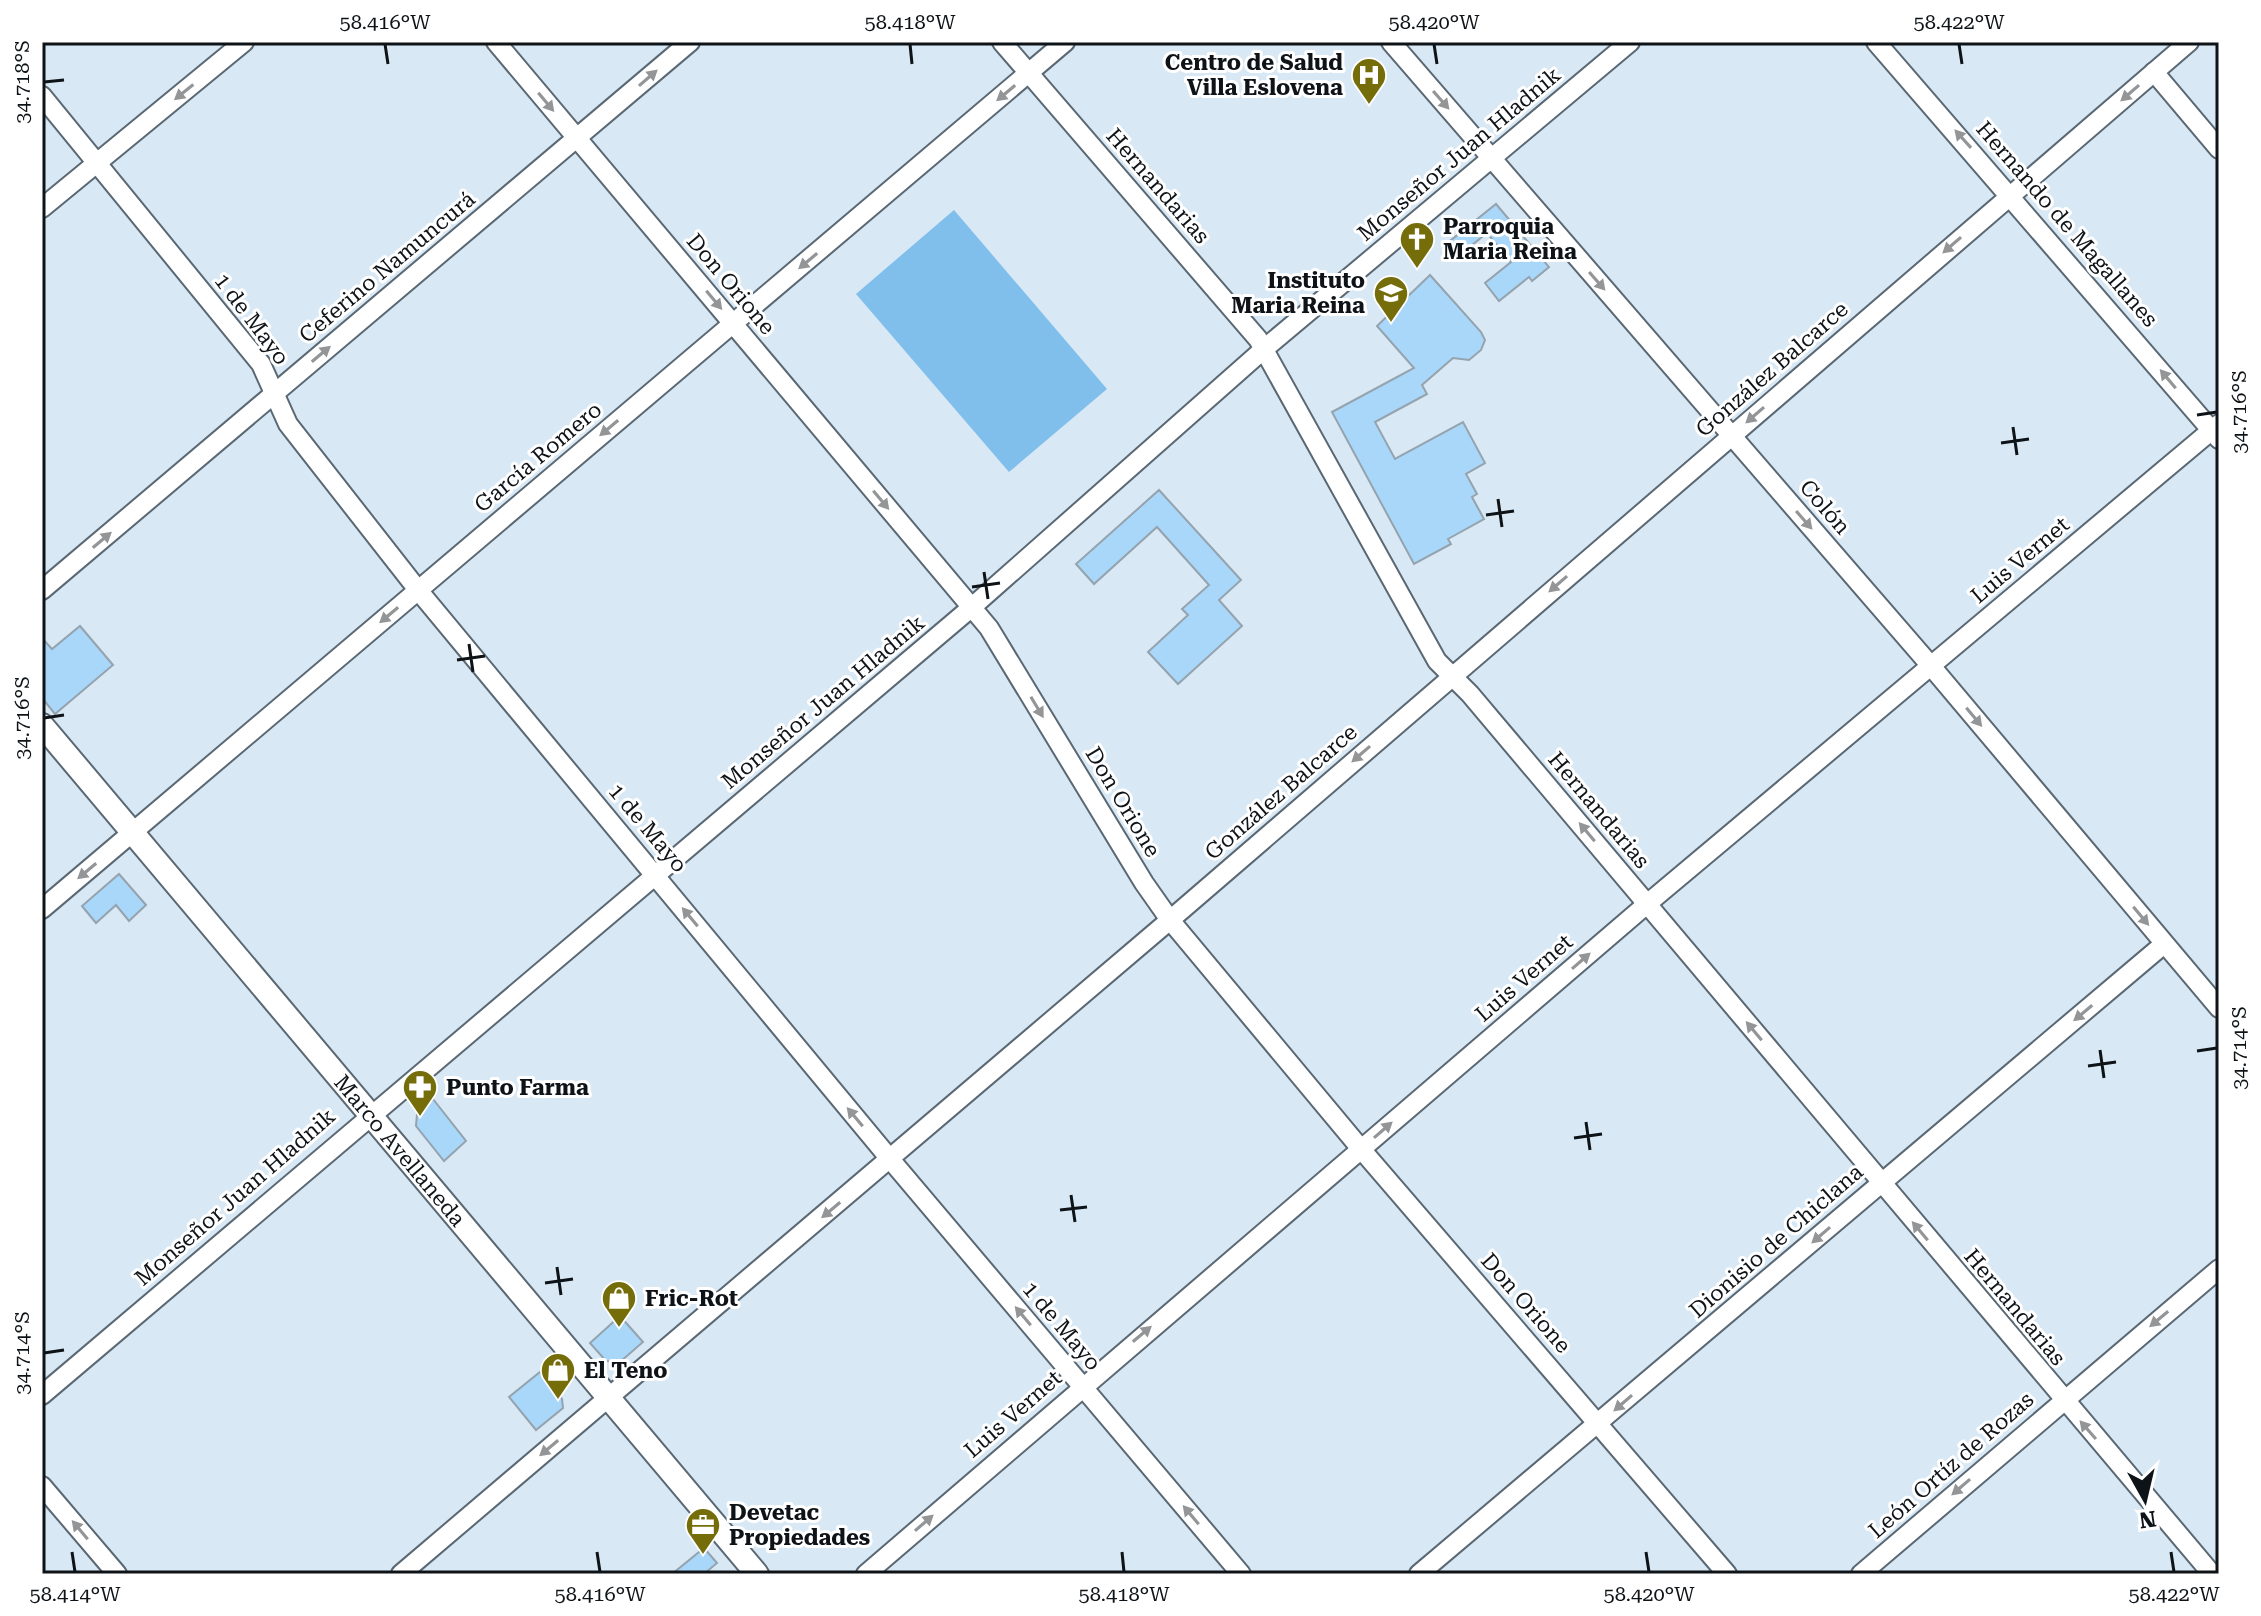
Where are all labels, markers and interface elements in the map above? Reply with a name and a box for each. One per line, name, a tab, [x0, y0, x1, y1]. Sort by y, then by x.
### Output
text: 58.416°W	[339, 10, 431, 34]
text: 58.418°W	[864, 10, 956, 34]
text: 58.420°W	[1388, 10, 1480, 34]
text: 58.422°W	[1913, 10, 2005, 34]
text: 34.718°S	[10, 40, 34, 124]
place label: Centro de Salud Villa Eslovena	[1165, 50, 1343, 100]
hospital icon: Centro de Salud Villa Eslovena	[1350, 56, 1388, 106]
street label: Monseñor Juan Hladnik	[1353, 62, 1565, 246]
one-way arrow	[639, 69, 658, 87]
one-way arrow	[174, 83, 194, 99]
one-way arrow	[997, 84, 1017, 101]
one-way arrow	[2120, 84, 2140, 101]
one-way arrow	[1432, 90, 1449, 110]
one-way arrow	[537, 92, 554, 112]
street label: Hernando de Magallanes	[1971, 116, 2163, 332]
street label: Hernandarias	[1101, 123, 1215, 249]
one-way arrow	[1954, 130, 1972, 149]
street label: Ceferino Namuncurá	[294, 186, 480, 348]
place label: Parroquia Maria Reina	[1443, 214, 1577, 264]
church icon: Parroquia Maria Reina	[1398, 220, 1436, 270]
street label: Don Orione	[682, 229, 780, 339]
one-way arrow	[1943, 236, 1963, 253]
one-way arrow	[798, 252, 818, 269]
street label: 1 de Mayo	[210, 268, 294, 370]
place label: Instituto Maria Reina	[1231, 268, 1365, 318]
one-way arrow	[1588, 270, 1605, 290]
school or university icon: Instituto Maria Reina	[1372, 274, 1410, 324]
one-way arrow	[705, 290, 722, 310]
street label: González Balcarce	[1691, 296, 1853, 442]
one-way arrow	[311, 346, 331, 363]
one-way arrow	[2160, 370, 2178, 389]
text: 34.716°S	[2227, 370, 2251, 454]
street label: García Romero	[469, 397, 607, 517]
one-way arrow	[1745, 406, 1765, 423]
one-way arrow	[599, 419, 619, 436]
street label: Colón	[1795, 475, 1855, 539]
one-way arrow	[872, 489, 889, 509]
one-way arrow	[1795, 509, 1812, 529]
street label: Luis Vernet	[1966, 512, 2074, 608]
one-way arrow	[91, 532, 111, 549]
one-way arrow	[1548, 575, 1568, 592]
one-way arrow	[380, 606, 400, 623]
street label: Monseñor Juan Hladnik	[717, 610, 929, 794]
text: 34.716°S	[10, 676, 34, 760]
one-way arrow	[1030, 696, 1044, 718]
one-way arrow	[1965, 706, 1982, 726]
street label: González Balcarce	[1200, 719, 1362, 865]
street label: Don Orione	[1080, 743, 1166, 861]
one-way arrow	[1352, 745, 1372, 762]
street label: Hernandarias	[1543, 747, 1655, 873]
street label: 1 de Mayo	[604, 779, 692, 877]
one-way arrow	[1579, 822, 1596, 842]
one-way arrow	[77, 862, 97, 879]
one-way arrow	[2132, 905, 2149, 925]
one-way arrow	[682, 907, 699, 927]
street label: Luis Vernet	[1470, 929, 1578, 1027]
one-way arrow	[1570, 953, 1590, 970]
one-way arrow	[2074, 1004, 2094, 1021]
text: 34.714°S	[2227, 1006, 2251, 1090]
one-way arrow	[1746, 1022, 1763, 1042]
pharmacy icon: Punto Farma	[401, 1068, 439, 1118]
street label: Marco Avellaneda	[329, 1070, 471, 1231]
place label: Punto Farma	[446, 1075, 589, 1100]
street label: Monseñor Juan Hladnik	[130, 1103, 340, 1291]
one-way arrow	[847, 1107, 864, 1127]
one-way arrow	[1373, 1122, 1393, 1139]
street label: Dionisio de Chiclana	[1684, 1159, 1868, 1323]
one-way arrow	[821, 1201, 841, 1218]
one-way arrow	[1912, 1221, 1929, 1241]
one-way arrow	[1811, 1225, 1830, 1243]
street label: Hernandarias	[1959, 1244, 2071, 1370]
street label: Don Orione	[1476, 1248, 1576, 1358]
street label: 1 de Mayo	[1018, 1277, 1106, 1375]
shop icon: Fric-Rot	[600, 1279, 638, 1329]
place label: Fric-Rot	[645, 1286, 738, 1311]
one-way arrow	[1015, 1306, 1032, 1326]
one-way arrow	[2150, 1310, 2170, 1327]
text: 34.714°S	[10, 1311, 34, 1395]
one-way arrow	[1132, 1326, 1152, 1343]
shop icon: El Teno	[539, 1351, 577, 1401]
place label: El Teno	[584, 1358, 667, 1383]
street label: Luis Vernet	[959, 1365, 1067, 1463]
street label: León Ortíz de Rozas	[1864, 1387, 2038, 1543]
one-way arrow	[1613, 1394, 1633, 1412]
one-way arrow	[2080, 1420, 2097, 1440]
one-way arrow	[539, 1439, 559, 1456]
north arrow	[2105, 1460, 2185, 1540]
one-way arrow	[1952, 1478, 1971, 1496]
place label: Devetac Propiedades	[729, 1500, 870, 1550]
one-way arrow	[1183, 1505, 1200, 1525]
office icon: Devetac Propiedades	[684, 1506, 722, 1556]
text: N	[2138, 1506, 2158, 1533]
one-way arrow	[914, 1515, 934, 1532]
one-way arrow	[71, 1520, 89, 1540]
text: 58.414°W	[29, 1582, 121, 1606]
text: 58.416°W	[554, 1582, 646, 1606]
text: 58.418°W	[1078, 1582, 1170, 1606]
text: 58.420°W	[1603, 1582, 1695, 1606]
text: 58.422°W	[2128, 1582, 2220, 1606]

